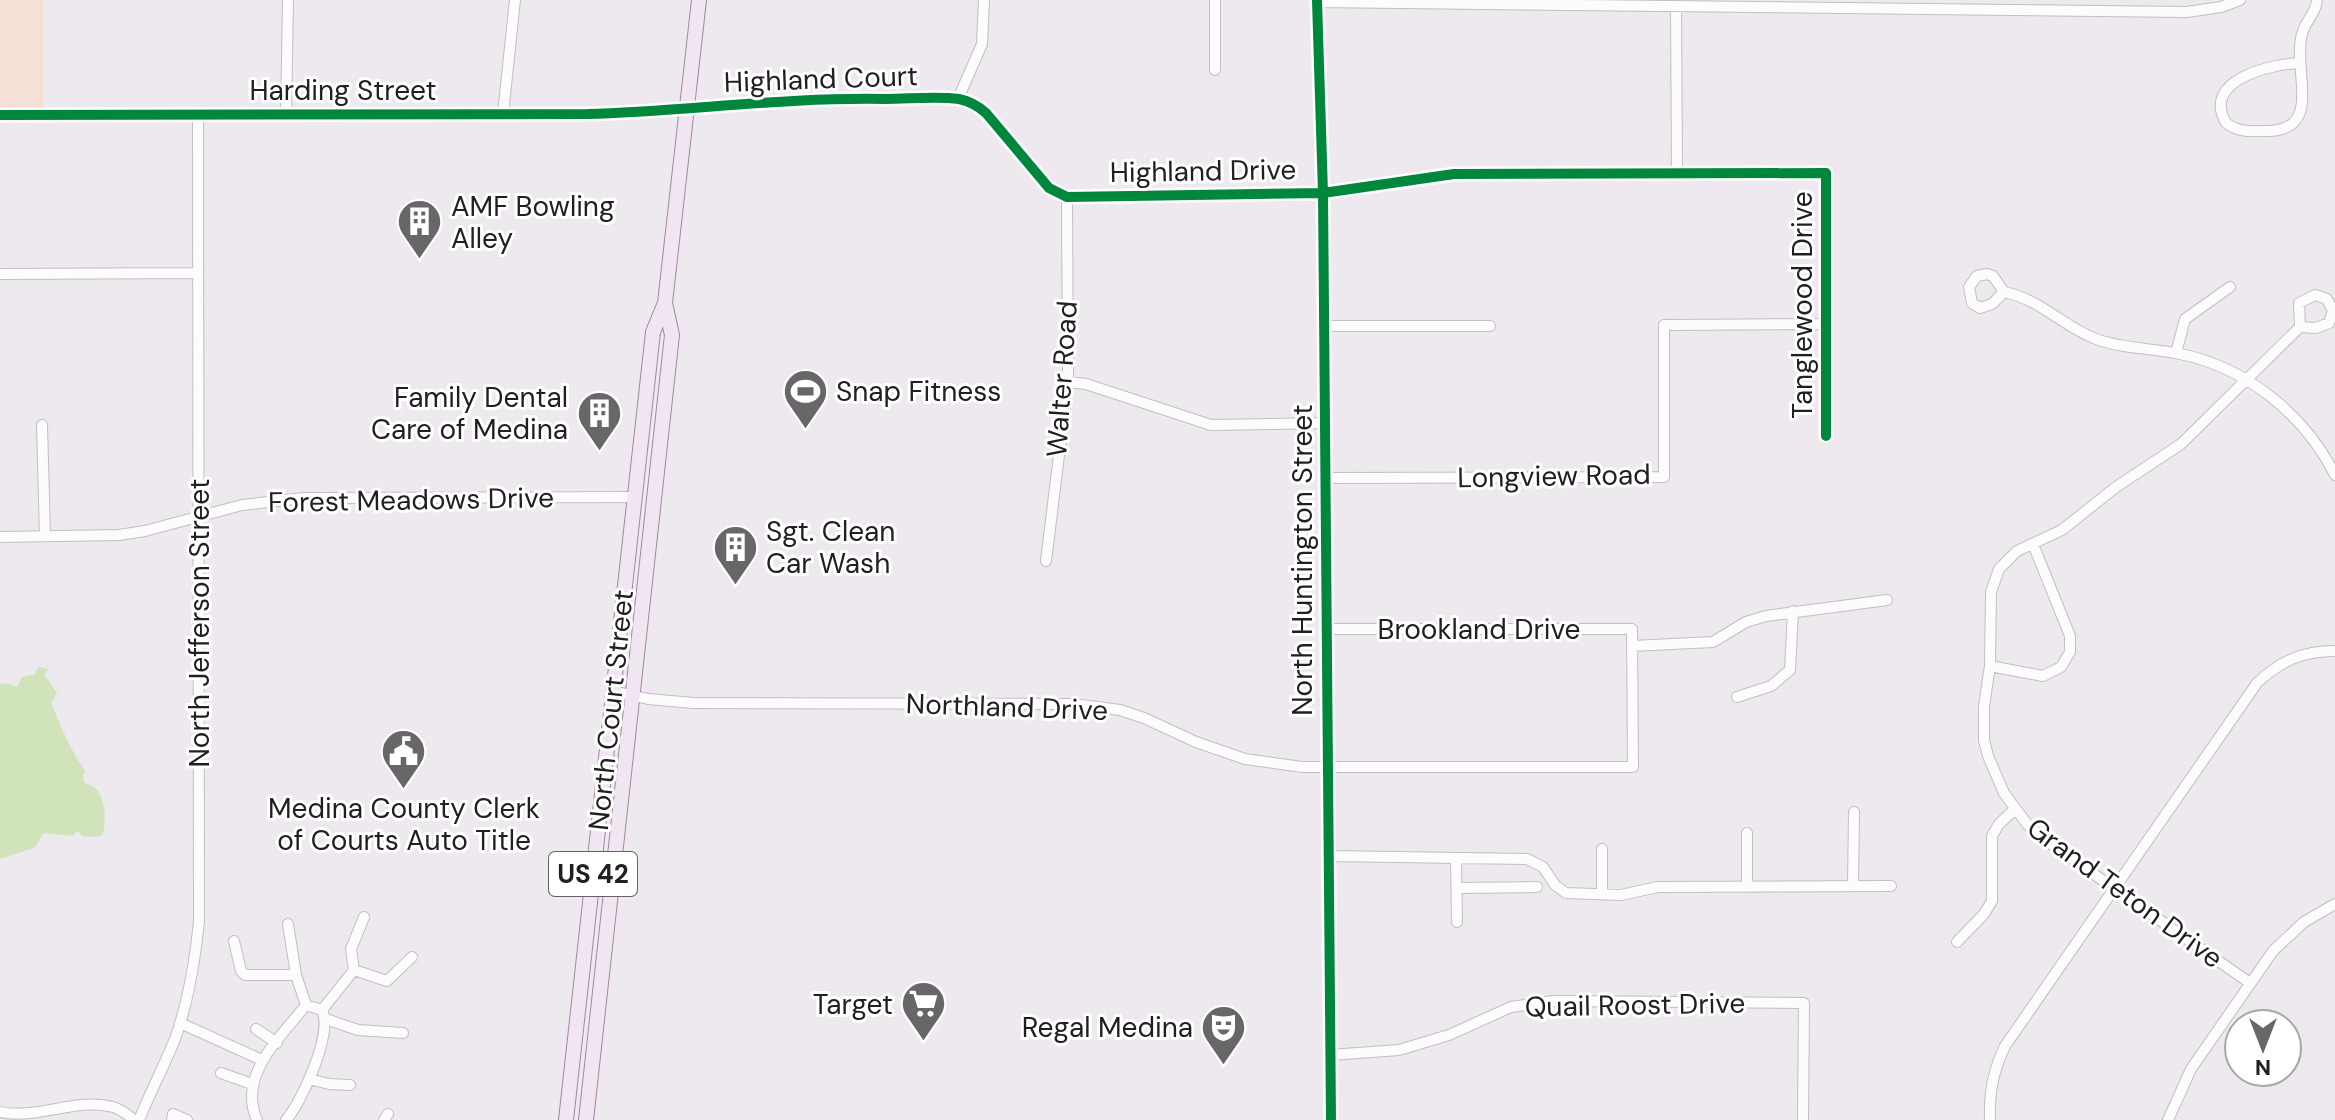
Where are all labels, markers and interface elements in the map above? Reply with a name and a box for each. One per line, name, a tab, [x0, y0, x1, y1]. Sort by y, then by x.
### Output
street label: Highland Court	[723, 57, 919, 101]
street label: Harding Street	[250, 72, 436, 109]
street label: Highland Drive	[1110, 151, 1296, 191]
place label: AMF Bowling Alley	[451, 188, 615, 257]
street label: Tanglewood Drive	[1784, 191, 1821, 419]
building icon: AMF Bowling Alley	[396, 198, 444, 261]
street label: Walter Road	[1038, 300, 1086, 458]
sports icon: Snap Fitness	[781, 367, 829, 430]
place label: Snap Fitness	[836, 373, 1001, 410]
place label: Family Dental Care of Medina	[371, 379, 568, 448]
building icon: Family Dental Care of Medina	[575, 389, 623, 452]
street label: North Huntington Street	[1284, 404, 1321, 716]
street label: Longview Road	[1457, 456, 1651, 496]
street label: North Jefferson Street	[181, 478, 218, 768]
street label: Forest Meadows Drive	[268, 479, 554, 521]
place label: Sgt. Clean Car Wash	[766, 513, 895, 582]
building icon: Sgt. Clean Car Wash	[711, 523, 759, 586]
street label: North Court Street	[580, 588, 642, 832]
street label: Brookland Drive	[1378, 611, 1580, 648]
street label: Northland Drive	[905, 685, 1109, 729]
public building icon: Medina County Clerk of Courts Auto Title	[380, 727, 428, 790]
place label: Medina County Clerk of Courts Auto Title	[268, 790, 540, 859]
street label: Grand Teton Drive	[2020, 809, 2230, 977]
road number: US 42	[549, 852, 637, 896]
supermarket icon: Target	[900, 980, 948, 1043]
street label: Quail Roost Drive	[1524, 985, 1746, 1025]
place label: Target	[813, 986, 893, 1023]
theatre icon: Regal Medina	[1200, 1003, 1248, 1066]
north arrow	[2223, 1008, 2303, 1088]
place label: Regal Medina	[1022, 1009, 1193, 1046]
text: N	[2255, 1053, 2271, 1082]

